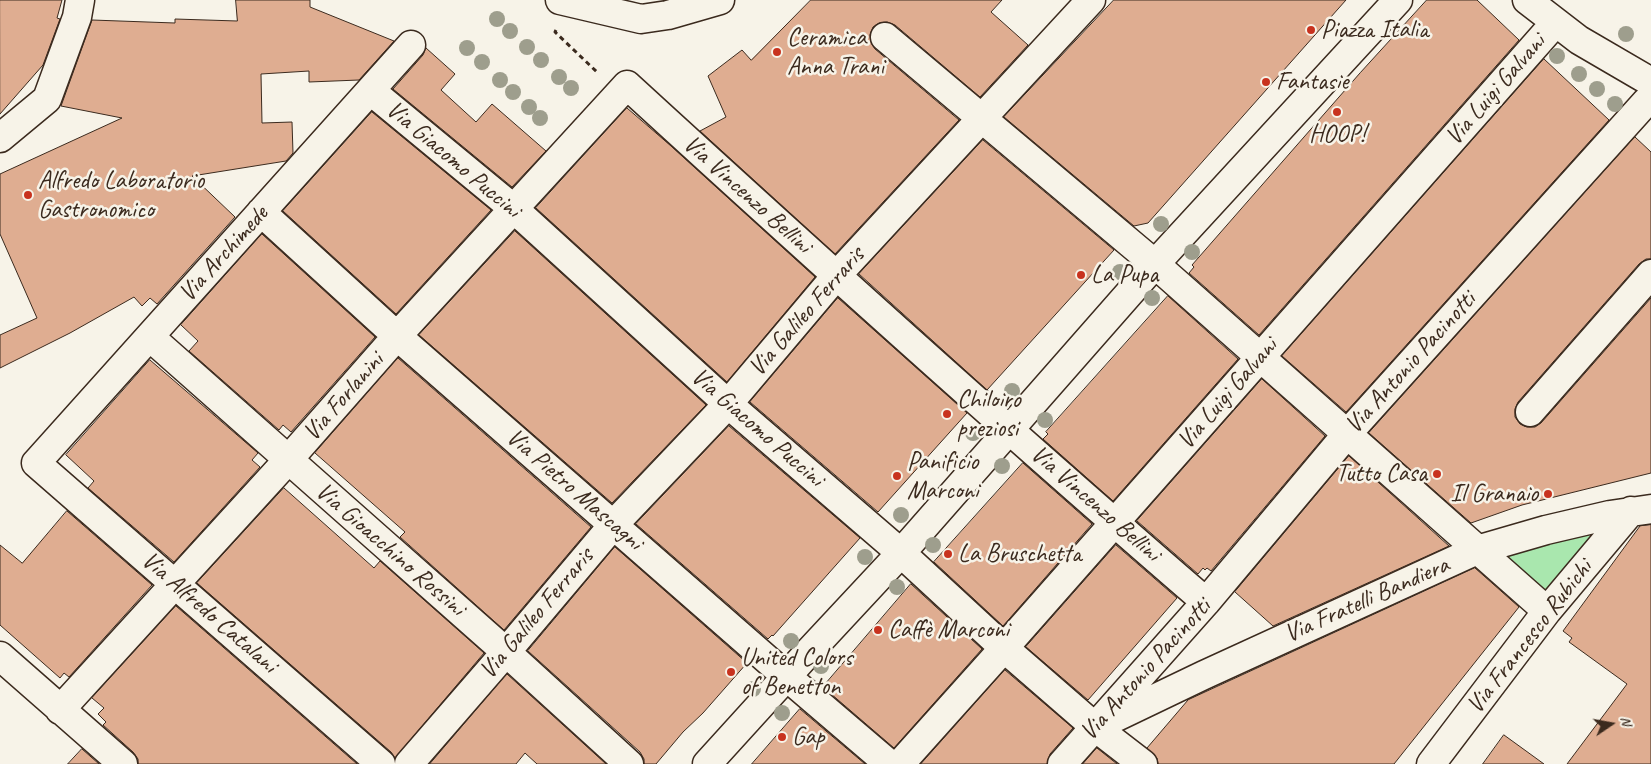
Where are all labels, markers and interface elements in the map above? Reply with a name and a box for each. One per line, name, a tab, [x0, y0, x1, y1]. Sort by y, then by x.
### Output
place label: Piazza Italia	[1321, 15, 1428, 45]
place label: Ceramica Anna Trani	[787, 23, 884, 82]
marker: Piazza Italia	[1305, 24, 1317, 36]
street label: Via Luigi Galvani	[1440, 28, 1552, 152]
marker: Ceramica Anna Trani	[771, 46, 783, 58]
place label: Fantasie	[1276, 67, 1348, 97]
marker: Fantasie	[1260, 76, 1272, 88]
street label: Via Giacomo Puccini	[380, 95, 526, 225]
marker: HOOP!	[1331, 106, 1343, 118]
place label: HOOP!	[1309, 120, 1365, 150]
street label: Via Vincenzo Bellini	[677, 129, 817, 261]
place label: Alfredo Laboratorio Gastronomico	[38, 166, 204, 225]
marker: Alfredo Laboratorio Gastronomico	[22, 189, 34, 201]
street label: Via Archimede	[173, 200, 275, 308]
street label: Via Galileo Ferraris	[743, 241, 871, 383]
place label: La Pupa	[1091, 260, 1158, 290]
marker: La Pupa	[1075, 269, 1087, 281]
street label: Via Antonio Pacinotti	[1339, 286, 1483, 440]
street label: Via Luigi Galvani	[1172, 332, 1284, 456]
street label: Via Forlanini	[297, 346, 391, 448]
street label: Via Giacomo Puccini	[684, 362, 830, 494]
place label: Chiloiro preziosi	[957, 385, 1021, 444]
marker: Chiloiro preziosi	[941, 408, 953, 420]
street label: Via Pietro Mascagni	[500, 423, 648, 557]
street label: Via Vincenzo Bellini	[1024, 439, 1166, 569]
place label: Panificio Marconi	[907, 447, 978, 506]
place label: Tutto Casa	[1336, 459, 1427, 489]
marker: Tutto Casa	[1431, 468, 1443, 480]
marker: Panificio Marconi	[891, 470, 903, 482]
street label: Via Gioacchino Rossini	[309, 477, 471, 623]
place label: Il Granaio	[1450, 479, 1538, 509]
marker: Il Granaio	[1542, 488, 1554, 500]
place label: La Bruschetta	[958, 539, 1081, 569]
street label: Via Galileo Ferraris	[474, 542, 600, 686]
street label: Via Alfredo Catalani	[135, 546, 283, 680]
marker: La Bruschetta	[942, 548, 954, 560]
street label: Via Fratelli Bandiera	[1280, 550, 1454, 650]
street label: Via Francesco Rubichi	[1461, 554, 1599, 720]
street label: Via Antonio Pacinotti	[1074, 593, 1218, 747]
place label: Caffè Marconi	[888, 615, 1009, 645]
marker: Caffè Marconi	[872, 624, 884, 636]
place label: United Colors of Benetton	[741, 643, 852, 702]
marker: United Colors of Benetton	[725, 666, 737, 678]
north arrow	[1586, 699, 1636, 749]
text: N	[1617, 715, 1635, 727]
place label: Gap	[792, 722, 825, 752]
marker: Gap	[776, 731, 788, 743]

